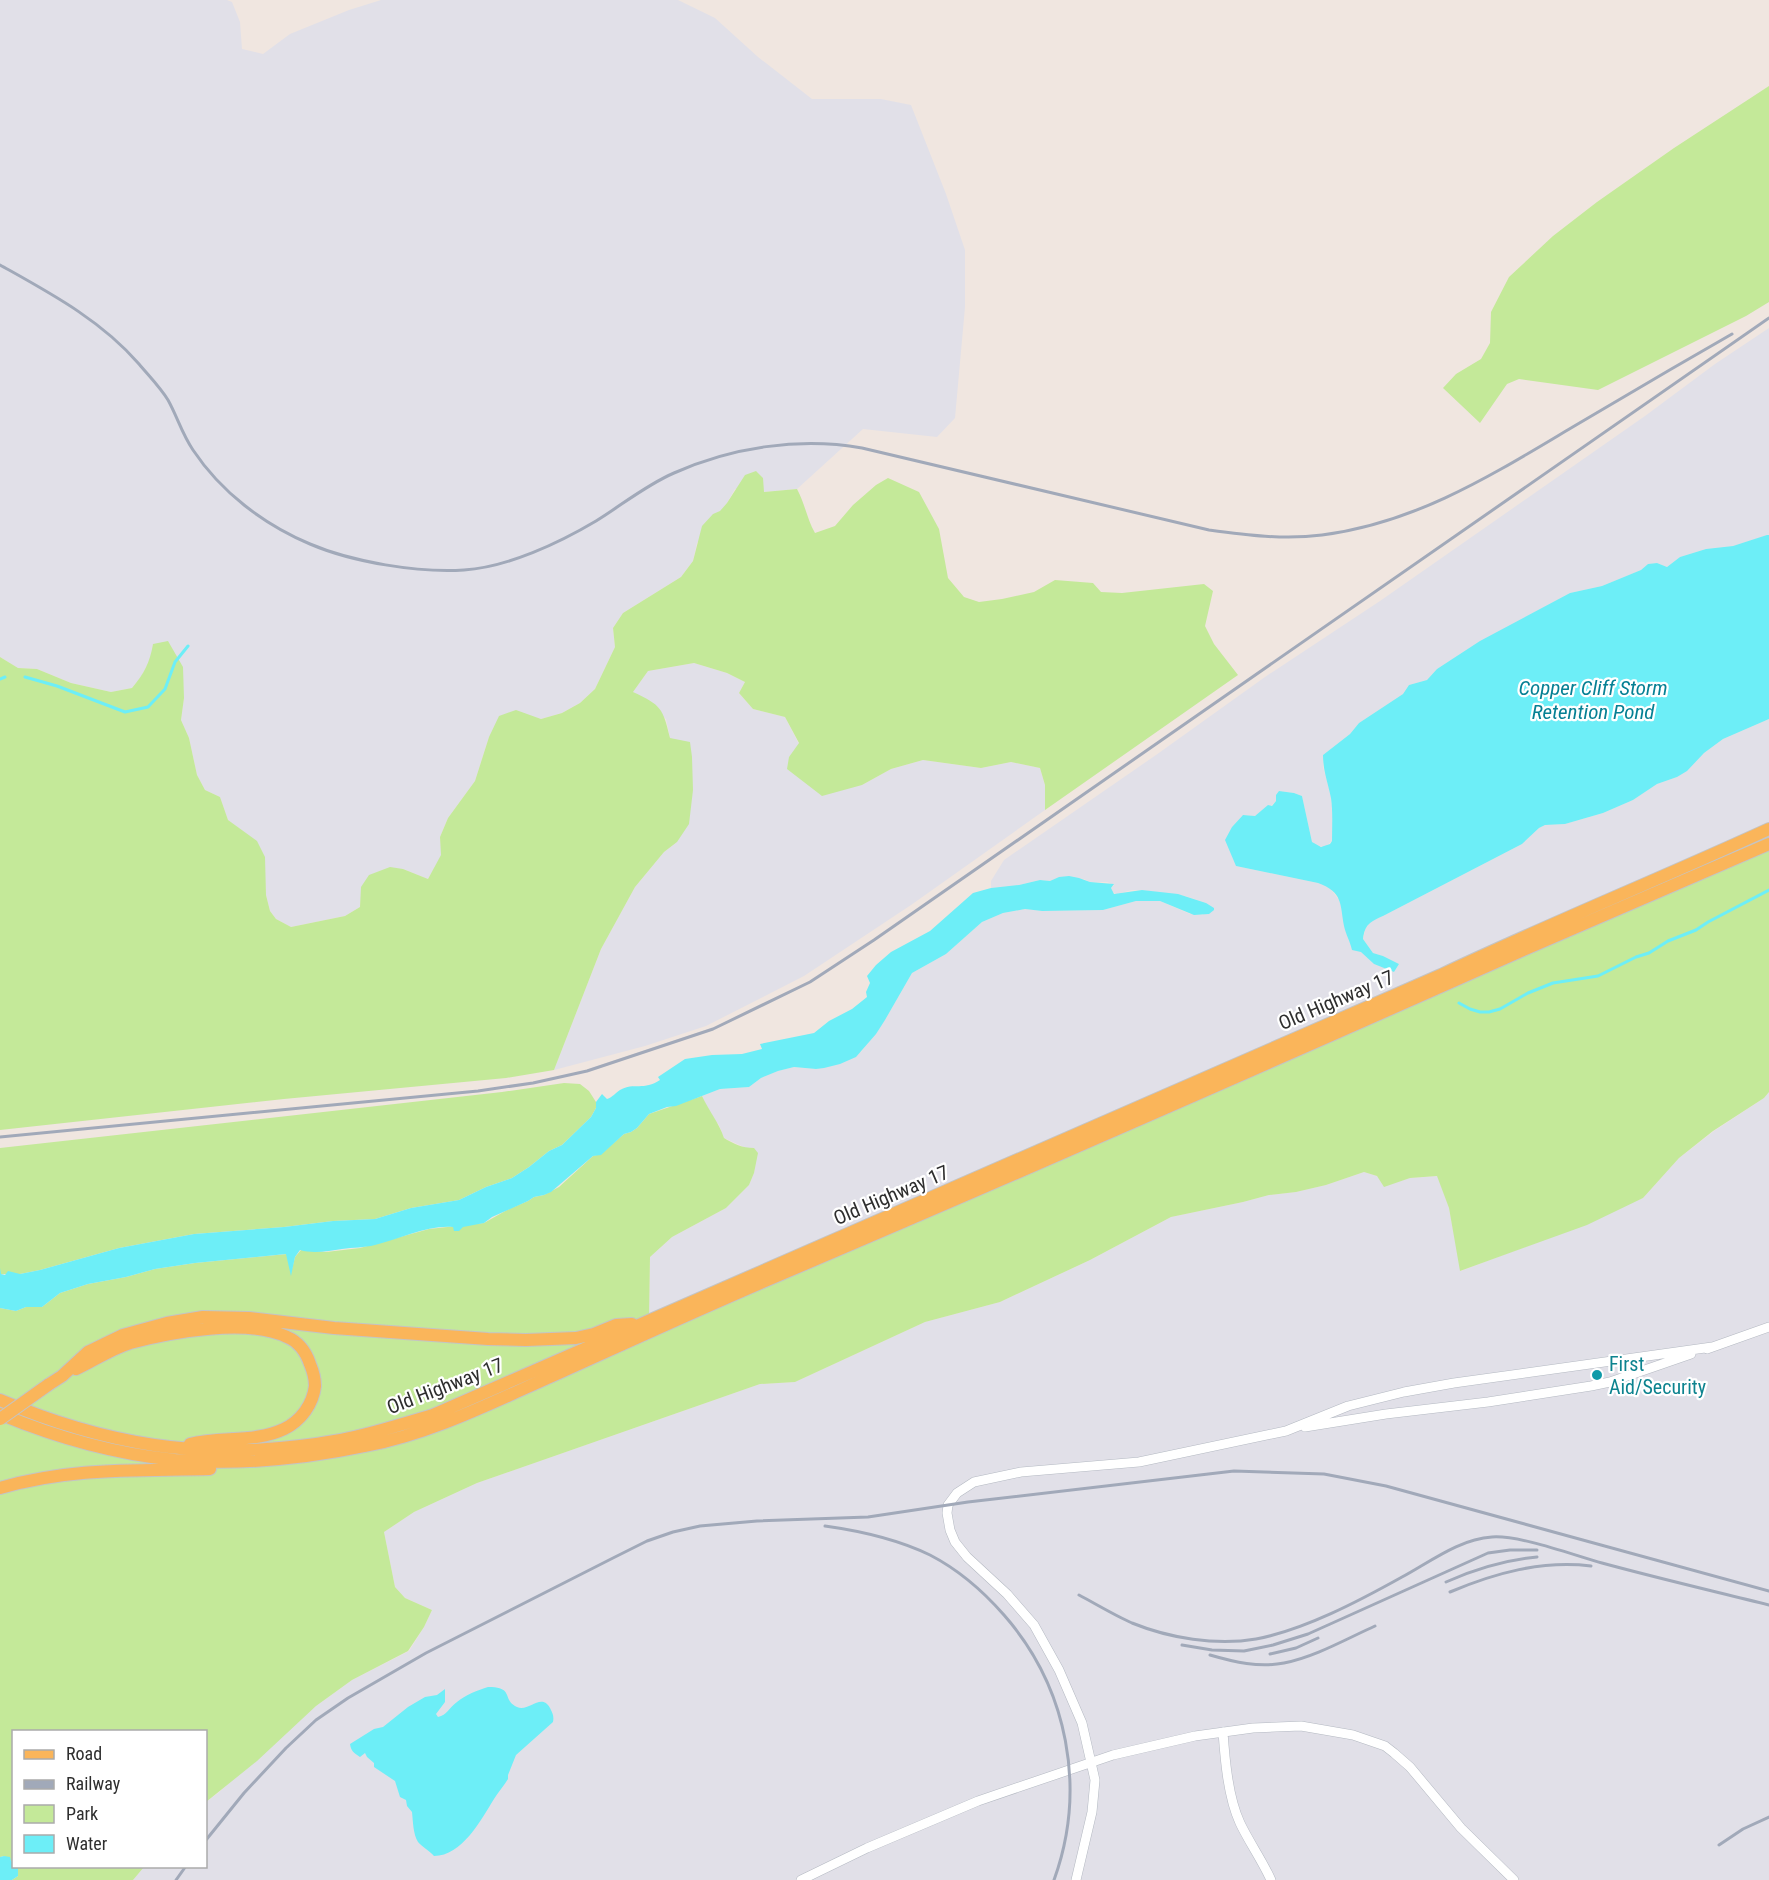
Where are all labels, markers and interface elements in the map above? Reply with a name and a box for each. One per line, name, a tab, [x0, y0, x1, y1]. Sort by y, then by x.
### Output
water label: Copper Cliff Storm Retention Pond	[1518, 676, 1668, 724]
street label: Old Highway 17	[1275, 965, 1397, 1035]
street label: Old Highway 17	[830, 1160, 952, 1230]
place label: First Aid/Security	[1609, 1352, 1706, 1399]
street label: Old Highway 17	[383, 1353, 507, 1419]
marker: First Aid/Security	[1590, 1368, 1604, 1382]
legend	[12, 1730, 207, 1868]
text: Road	[66, 1743, 102, 1764]
text: Railway	[66, 1773, 121, 1794]
text: Park	[66, 1803, 98, 1824]
text: Water	[66, 1833, 108, 1854]

